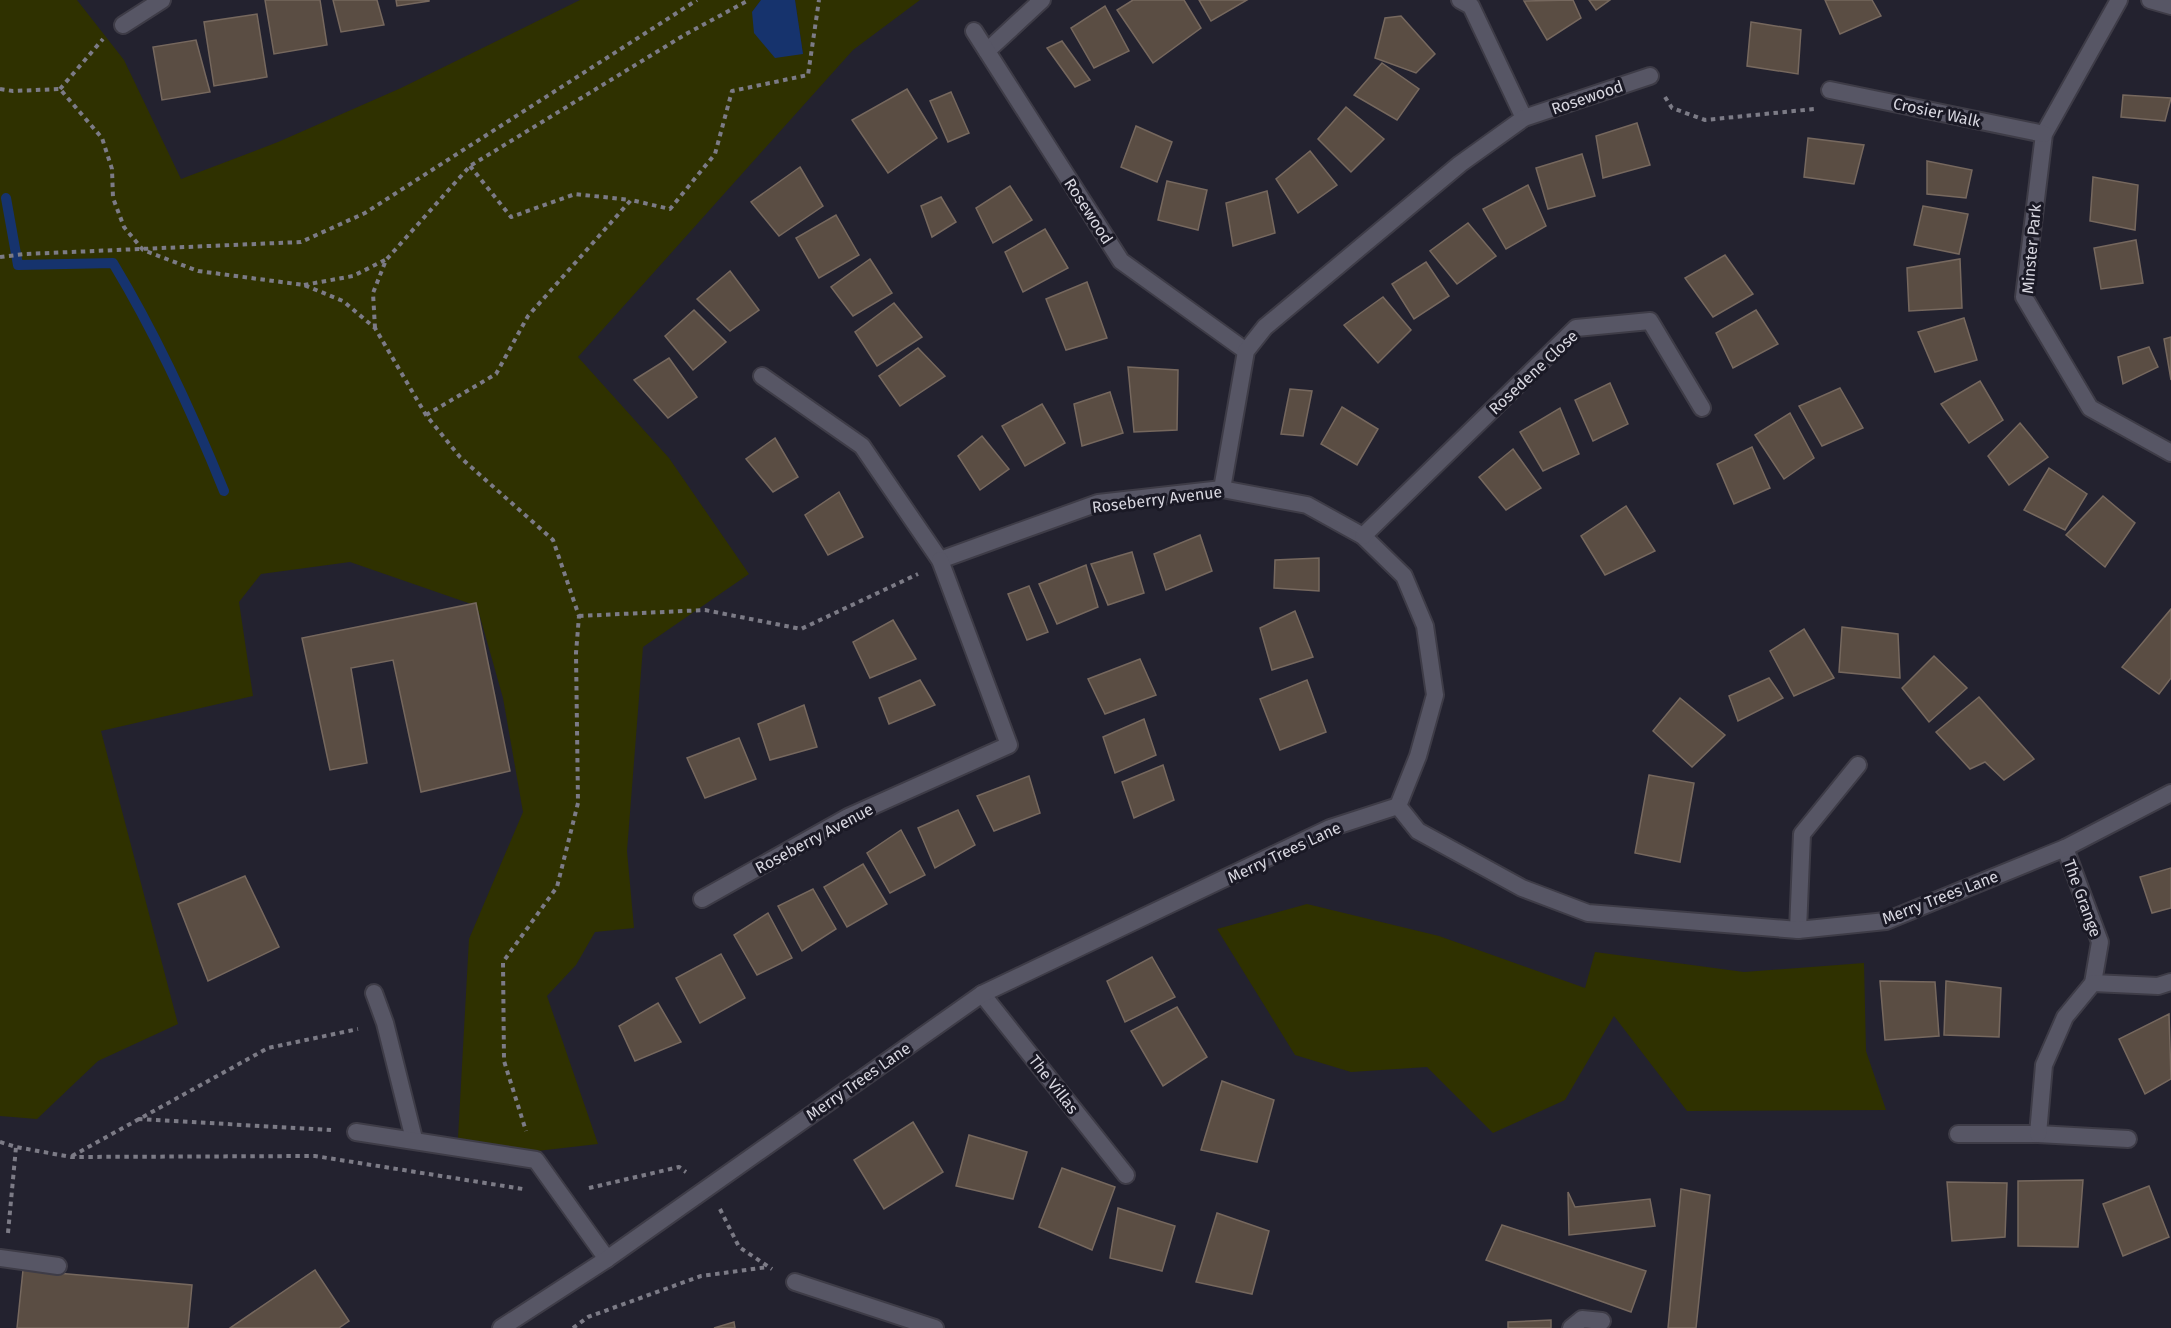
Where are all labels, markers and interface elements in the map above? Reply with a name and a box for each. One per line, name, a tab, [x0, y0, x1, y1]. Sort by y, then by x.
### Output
street label: Rosewood	[1549, 76, 1626, 119]
street label: Crosier Walk	[1891, 94, 1983, 131]
street label: Rosewood	[1060, 175, 1117, 248]
street label: Minster Park	[2018, 203, 2045, 295]
street label: Rosedene Close	[1485, 326, 1582, 418]
street label: Roseberry Avenue	[1091, 482, 1223, 517]
street label: Roseberry Avenue	[752, 799, 876, 878]
street label: Merry Trees Lane	[1225, 818, 1344, 887]
street label: The Grange	[2060, 857, 2105, 940]
street label: Merry Trees Lane	[1879, 867, 2001, 928]
street label: Merry Trees Lane	[803, 1038, 914, 1124]
street label: The Villas	[1025, 1051, 1082, 1117]

